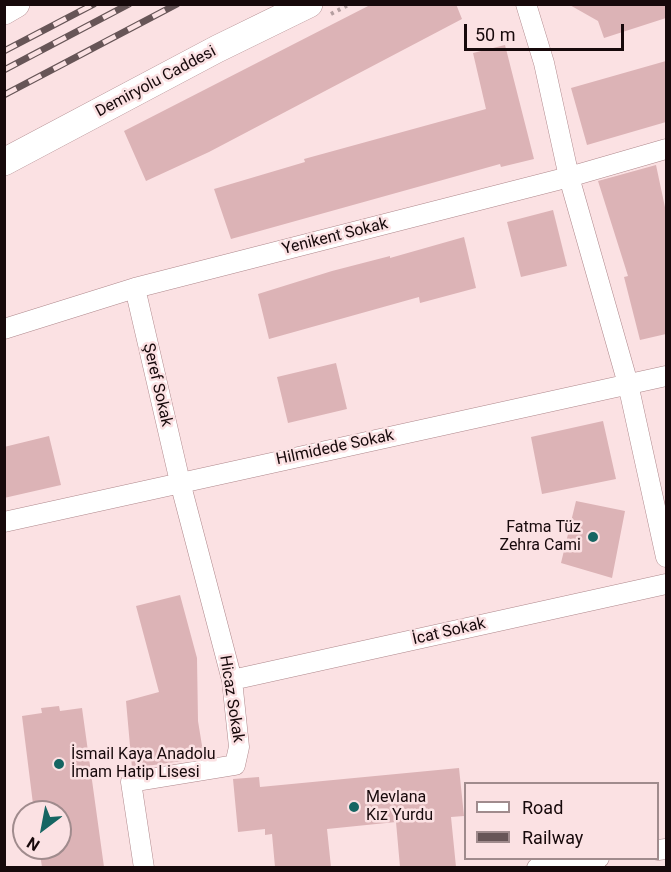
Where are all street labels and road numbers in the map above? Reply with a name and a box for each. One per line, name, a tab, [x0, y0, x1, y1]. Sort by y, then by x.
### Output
street label: Demiryolu Caddesi	[93, 42, 219, 122]
street label: Yenikent Sokak	[280, 215, 390, 259]
street label: Şeref Sokak	[138, 342, 176, 428]
street label: Hilmidede Sokak	[274, 426, 396, 470]
street label: İcat Sokak	[411, 614, 487, 650]
street label: Hicaz Sokak	[215, 654, 247, 744]

